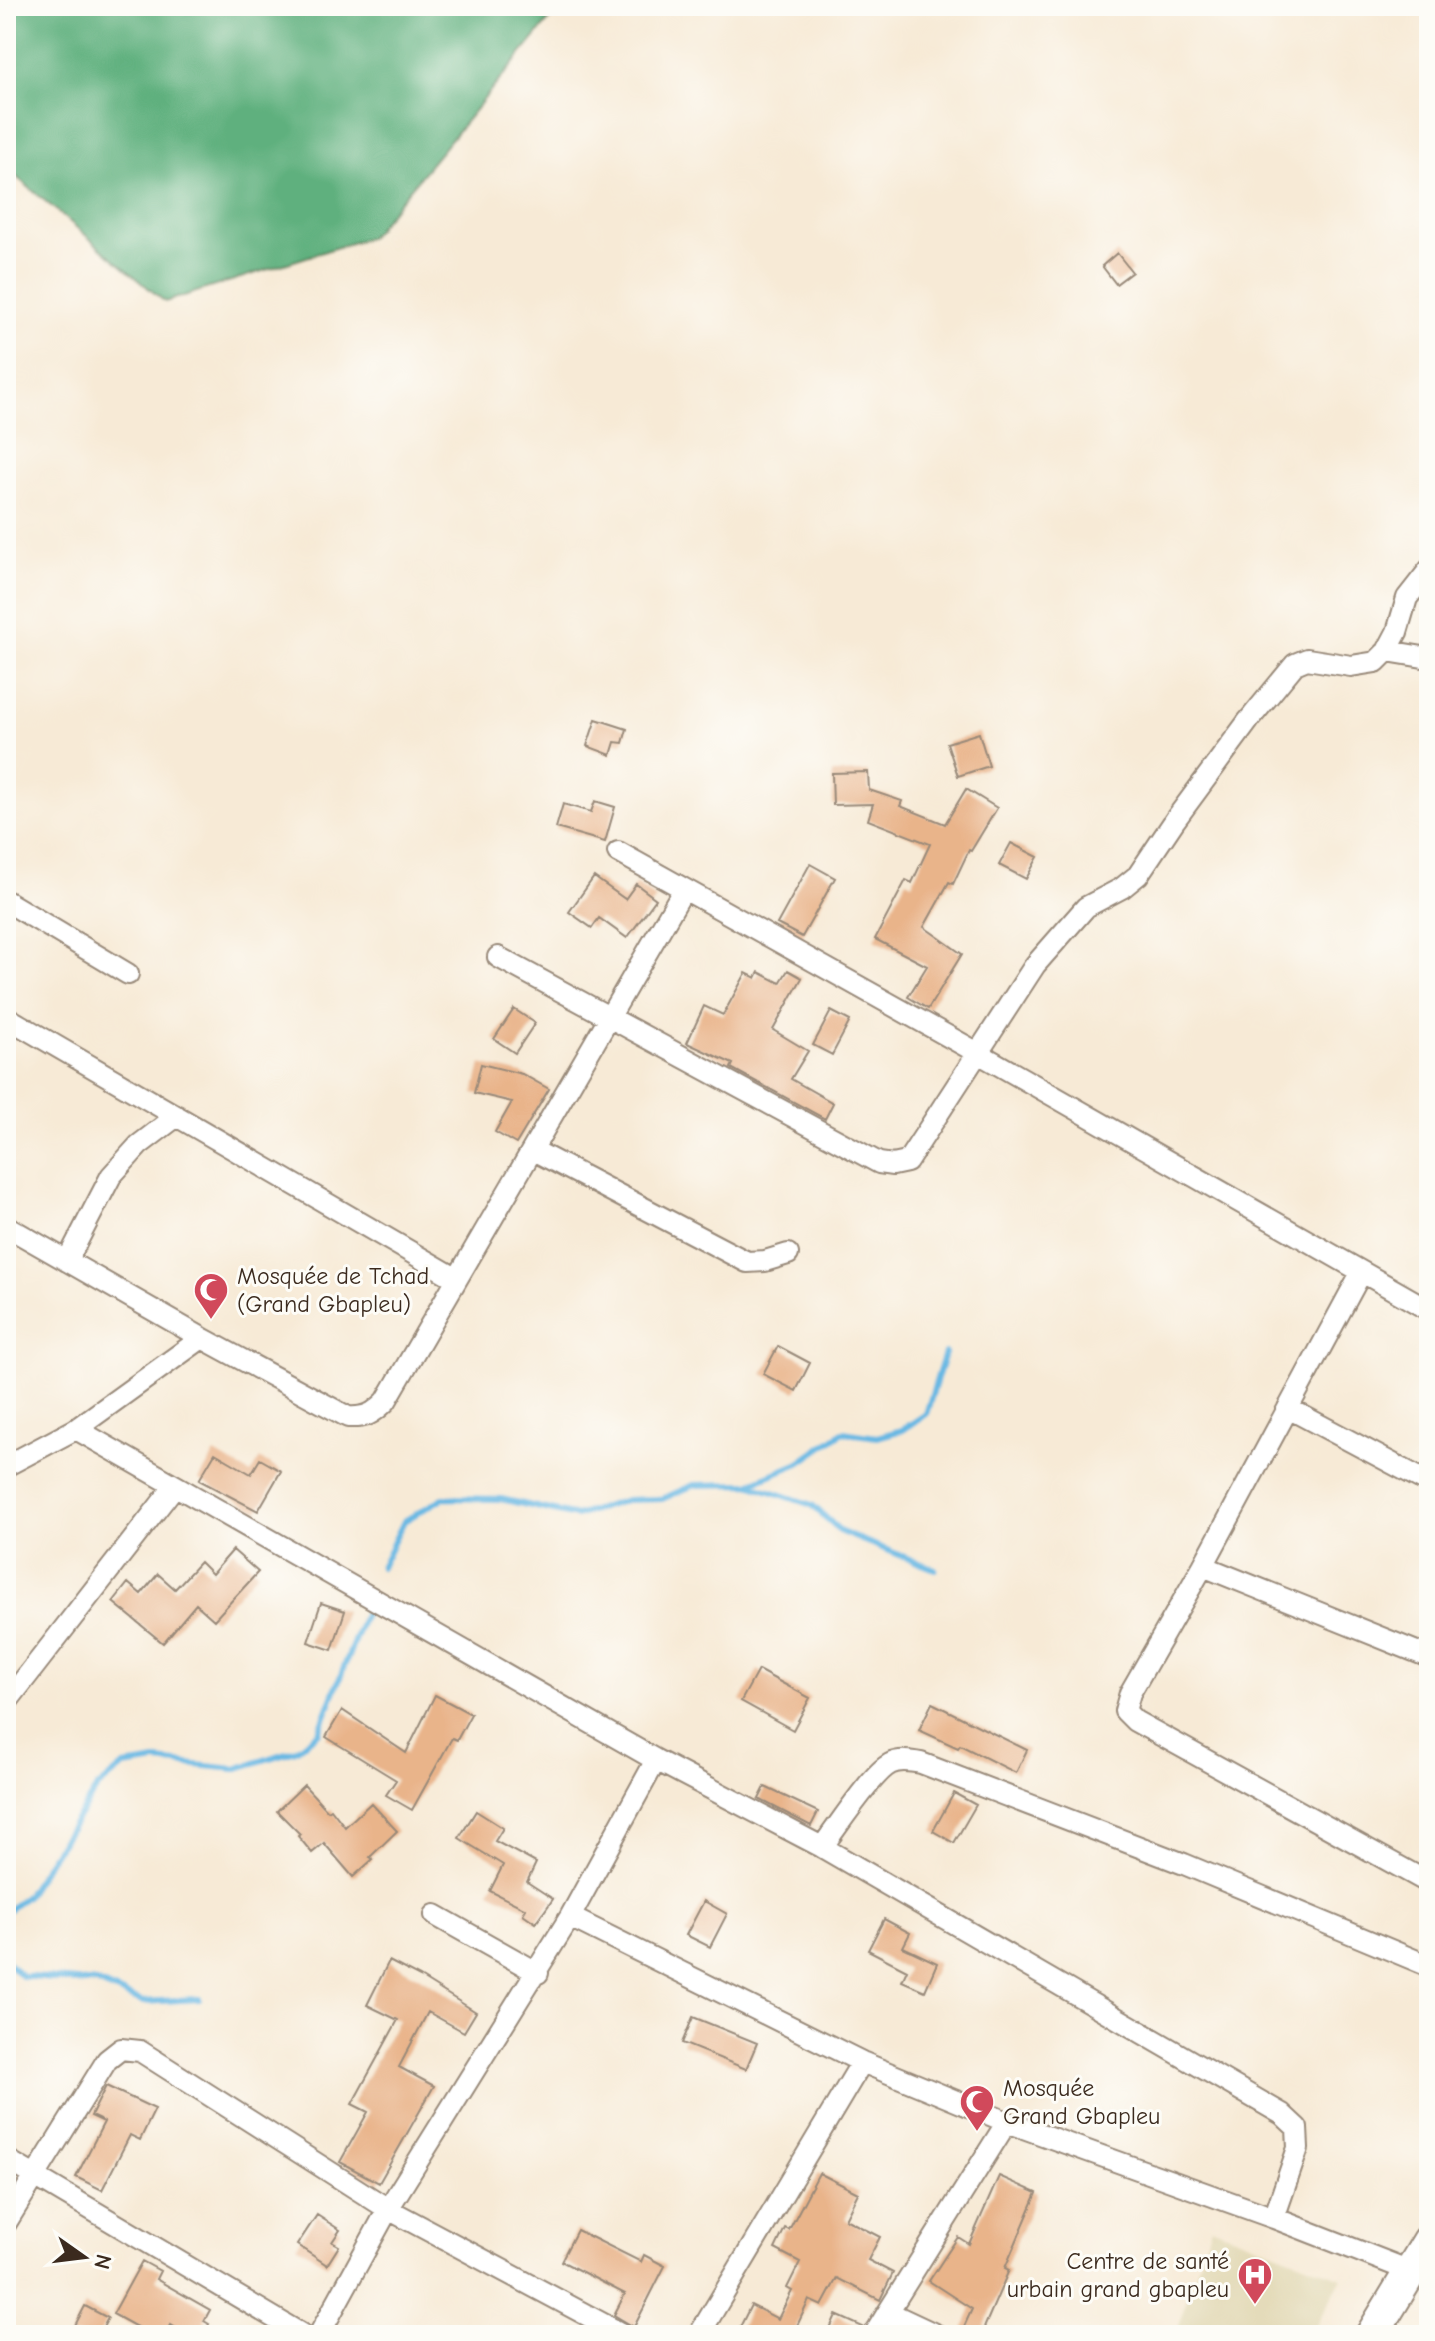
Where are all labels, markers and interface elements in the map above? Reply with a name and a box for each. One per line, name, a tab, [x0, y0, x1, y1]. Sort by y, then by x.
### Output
place label: Mosquée de Tchad (Grand Gbapleu)	[237, 1262, 429, 1318]
mosque icon: Mosquée de Tchad (Grand Gbapleu)	[192, 1271, 230, 1321]
place label: Mosquée Grand Gbapleu	[1003, 2074, 1160, 2130]
mosque icon: Mosquée Grand Gbapleu	[958, 2083, 996, 2133]
north arrow	[44, 2217, 124, 2297]
place label: Centre de santé urbain grand gbapleu	[1007, 2247, 1229, 2303]
text: N	[88, 2251, 117, 2272]
hospital icon: Centre de santé urbain grand gbapleu	[1236, 2256, 1274, 2306]

